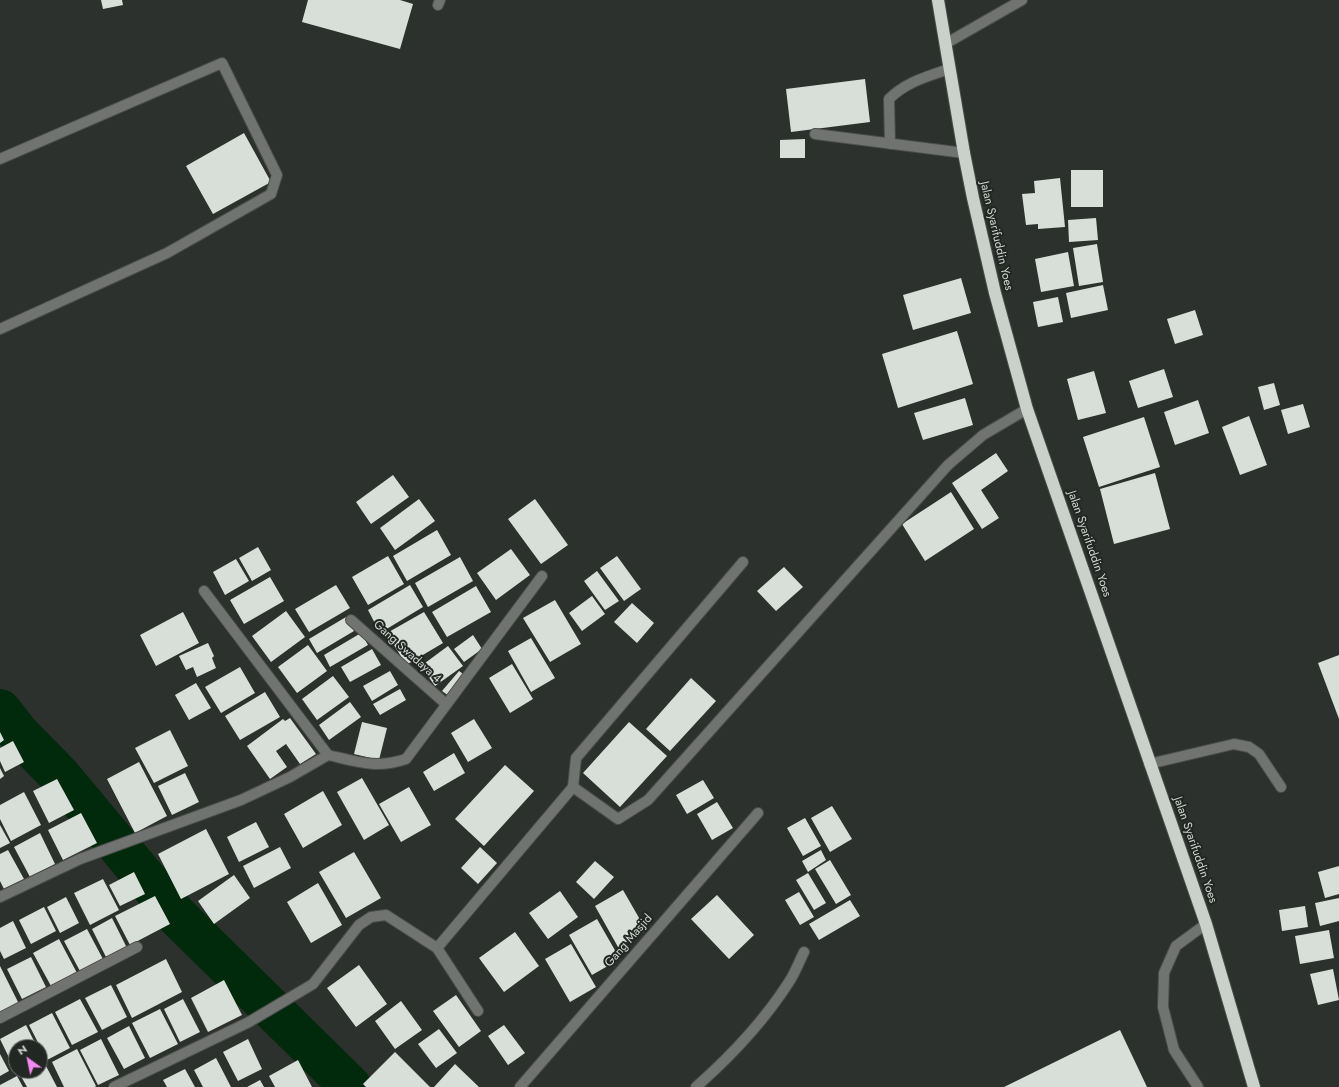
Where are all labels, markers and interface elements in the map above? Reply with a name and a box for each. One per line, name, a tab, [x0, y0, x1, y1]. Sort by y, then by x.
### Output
street label: Jalan Syarifuddin Yoes	[976, 180, 1016, 292]
street label: Jalan Syarifuddin Yoes	[1064, 489, 1114, 599]
street label: Gang Swadaya 4	[370, 618, 444, 686]
street label: Jalan Syarifuddin Yoes	[1170, 795, 1220, 905]
street label: Gang Masjid	[602, 912, 656, 970]
north arrow	[8, 1039, 48, 1079]
text: N	[14, 1041, 30, 1059]

